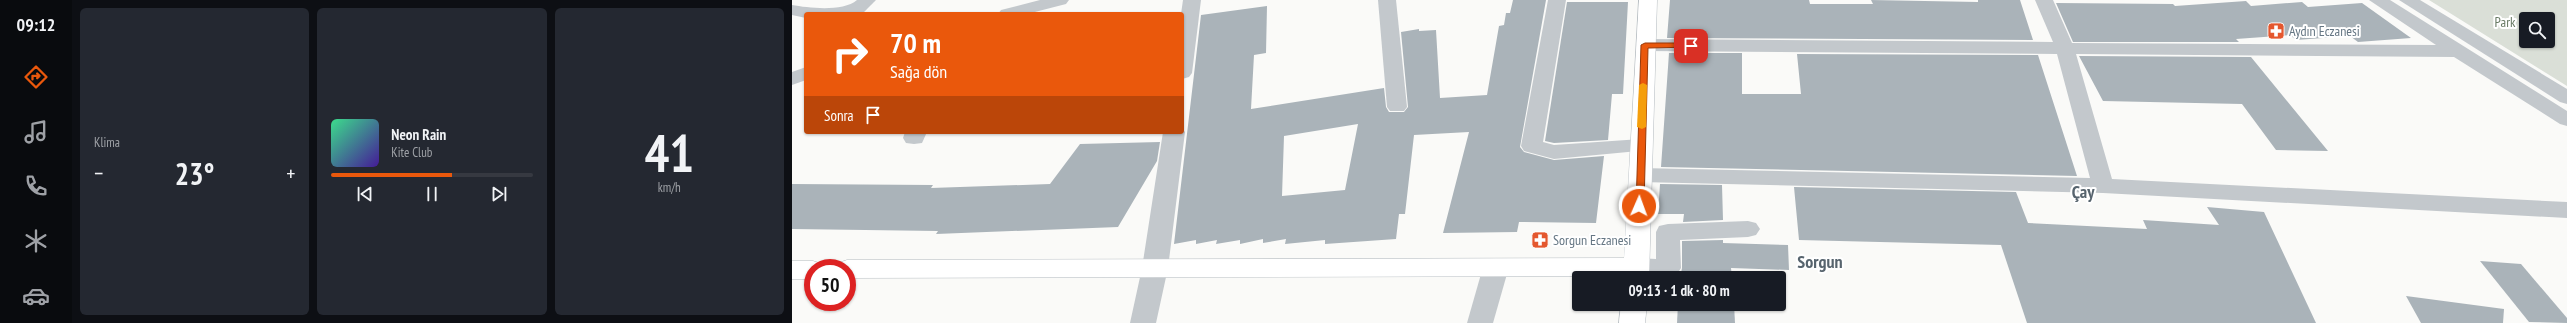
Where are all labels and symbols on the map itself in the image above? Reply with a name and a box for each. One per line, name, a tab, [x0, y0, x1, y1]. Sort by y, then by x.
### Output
park label: Park	[2495, 13, 2516, 31]
pharmacy icon: Aydın Eczanesi	[2266, 21, 2286, 41]
place label: Aydın Eczanesi	[2289, 22, 2360, 40]
pin	[1674, 29, 1708, 63]
district label: Çay	[2072, 180, 2095, 203]
position arrow	[1618, 185, 1660, 227]
pharmacy icon: Sorgun Eczanesi	[1530, 230, 1550, 250]
place label: Sorgun Eczanesi	[1553, 231, 1631, 249]
district label: Sorgun	[1797, 250, 1843, 273]
speed limit sign: 50	[804, 259, 856, 311]

